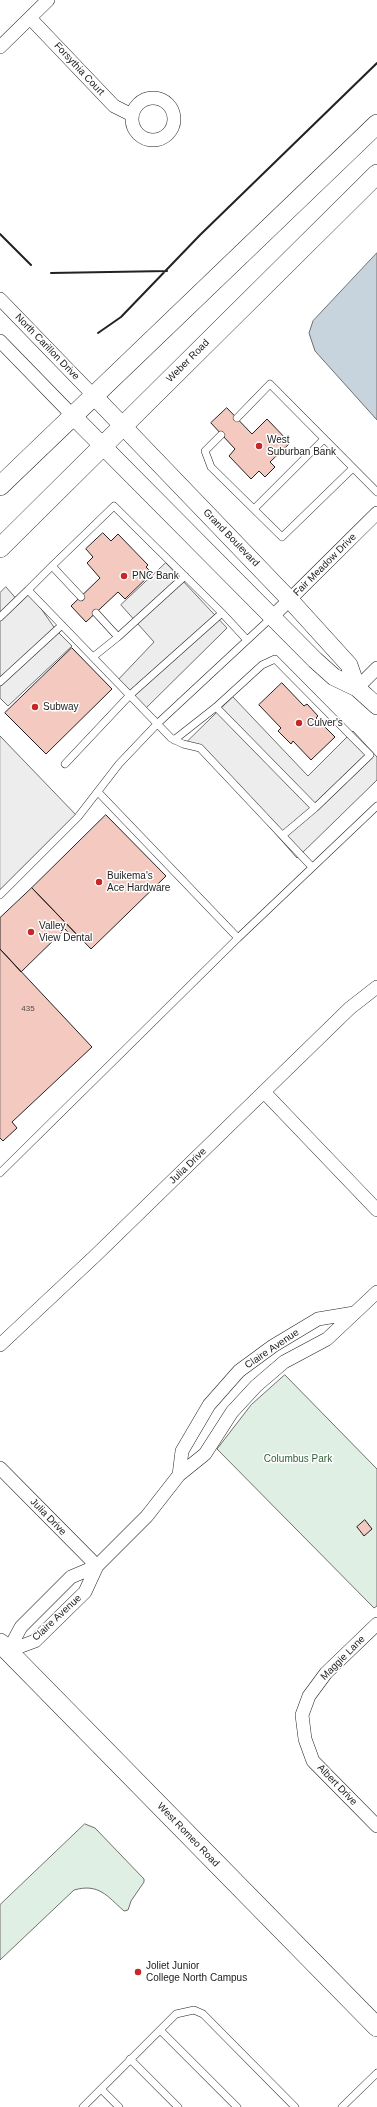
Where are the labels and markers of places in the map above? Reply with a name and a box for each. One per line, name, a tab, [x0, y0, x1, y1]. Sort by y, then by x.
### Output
place label: West Suburban Bank	[267, 434, 336, 458]
marker: West Suburban Bank	[254, 441, 264, 451]
place label: PNC Bank	[132, 570, 179, 582]
marker: PNC Bank	[119, 571, 129, 581]
place label: Subway	[43, 701, 79, 713]
marker: Subway	[30, 702, 40, 712]
place label: Culver's	[307, 717, 343, 729]
marker: Culver's	[294, 718, 304, 728]
place label: Buikema's Ace Hardware	[107, 870, 170, 894]
marker: Buikema's Ace Hardware	[94, 877, 104, 887]
place label: Valley View Dental	[39, 920, 92, 944]
marker: Valley View Dental	[26, 927, 36, 937]
place label: Joliet Junior College North Campus	[146, 1960, 247, 1984]
marker: Joliet Junior College North Campus	[133, 1967, 143, 1977]

